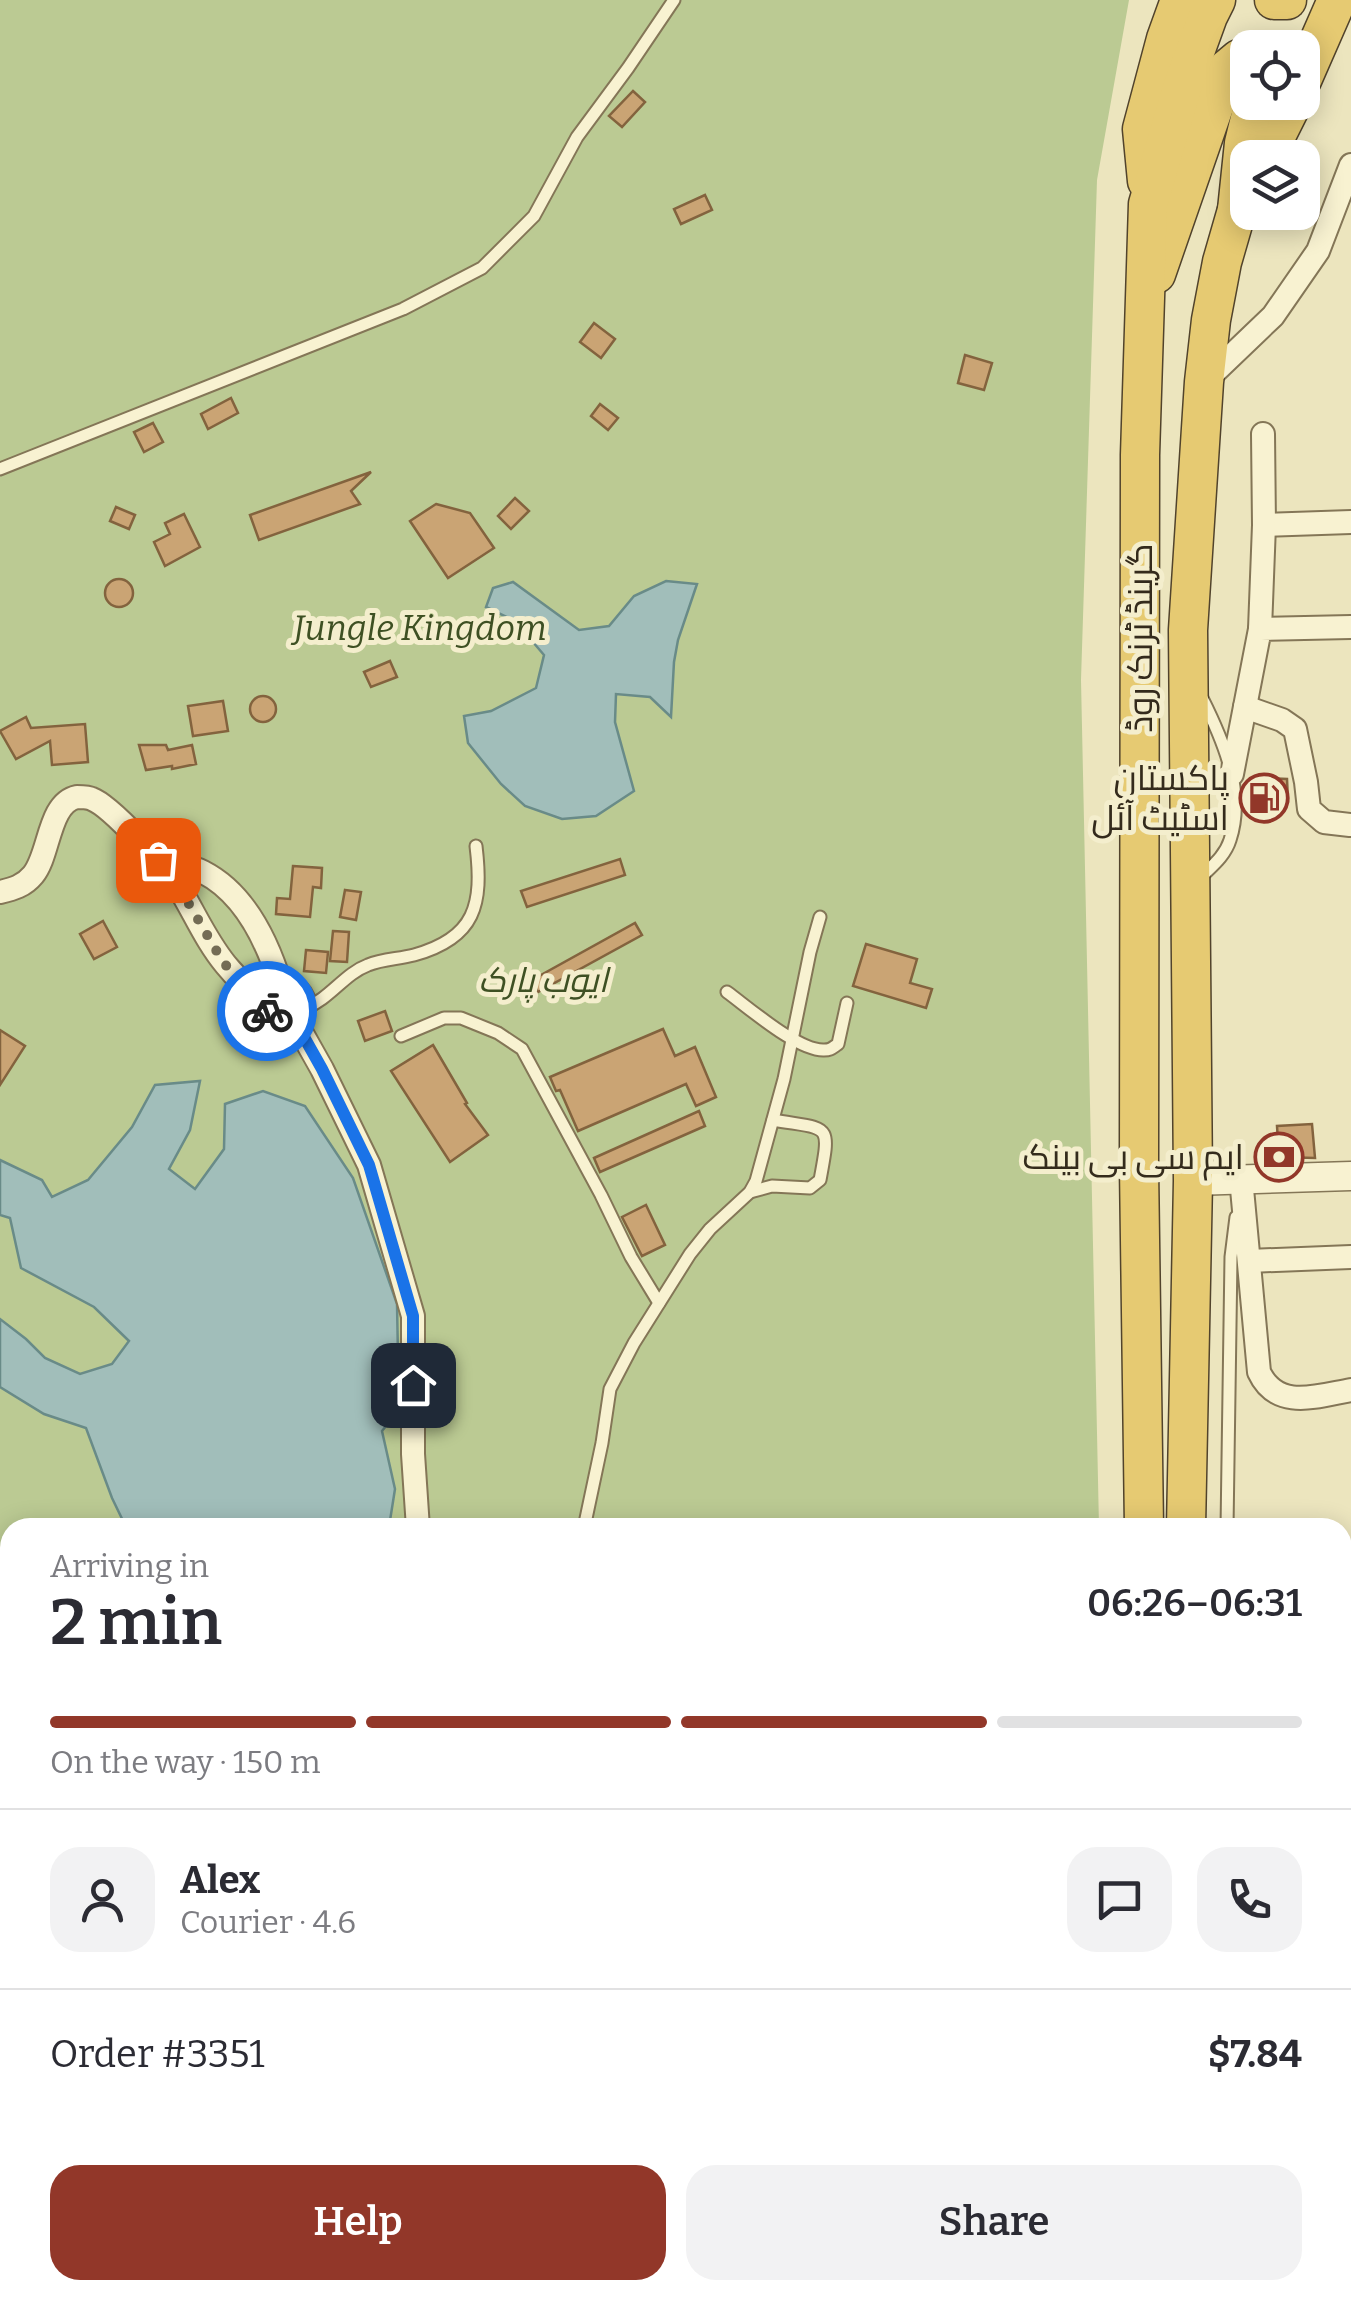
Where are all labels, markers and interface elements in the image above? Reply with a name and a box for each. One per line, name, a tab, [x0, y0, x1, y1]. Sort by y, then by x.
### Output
map controls	[1230, 30, 1320, 230]
button: locate	[1230, 30, 1320, 120]
button: layers	[1230, 140, 1320, 230]
street label: گرینڈ ٹرنک روڈ	[1119, 543, 1161, 733]
park label: Jungle Kingdom	[290, 607, 547, 649]
place label: پاکستان اسٹیٹ آئل	[1091, 757, 1229, 839]
fuel station icon: پاکستان اسٹیٹ آئل	[1238, 772, 1290, 824]
pin	[116, 818, 201, 903]
icon: bag	[131, 833, 186, 888]
park label: ایوب پارک	[478, 959, 611, 1003]
courier	[217, 961, 317, 1061]
icon: bike	[240, 984, 295, 1039]
bank icon: ایم سی بی بینک	[1253, 1131, 1305, 1183]
place label: ایم سی بی بینک	[1022, 1136, 1244, 1181]
pin	[371, 1343, 456, 1428]
icon: home	[386, 1358, 441, 1413]
text: Arriving in	[50, 1547, 209, 1585]
text: 06:26–06:31	[1087, 1580, 1302, 1626]
text: 2 min	[50, 1583, 222, 1661]
text: On the way · 150 m	[50, 1743, 321, 1781]
button: person	[50, 1847, 155, 1952]
button: chat	[1067, 1847, 1172, 1952]
button: phone	[1197, 1847, 1302, 1952]
text: Alex	[180, 1857, 260, 1903]
text: Courier · 4.6	[180, 1903, 356, 1941]
text: Order #3351	[50, 2031, 265, 2077]
text: $7.84	[1208, 2031, 1302, 2077]
button: Help	[50, 2165, 666, 2280]
button: Share	[686, 2165, 1302, 2280]

